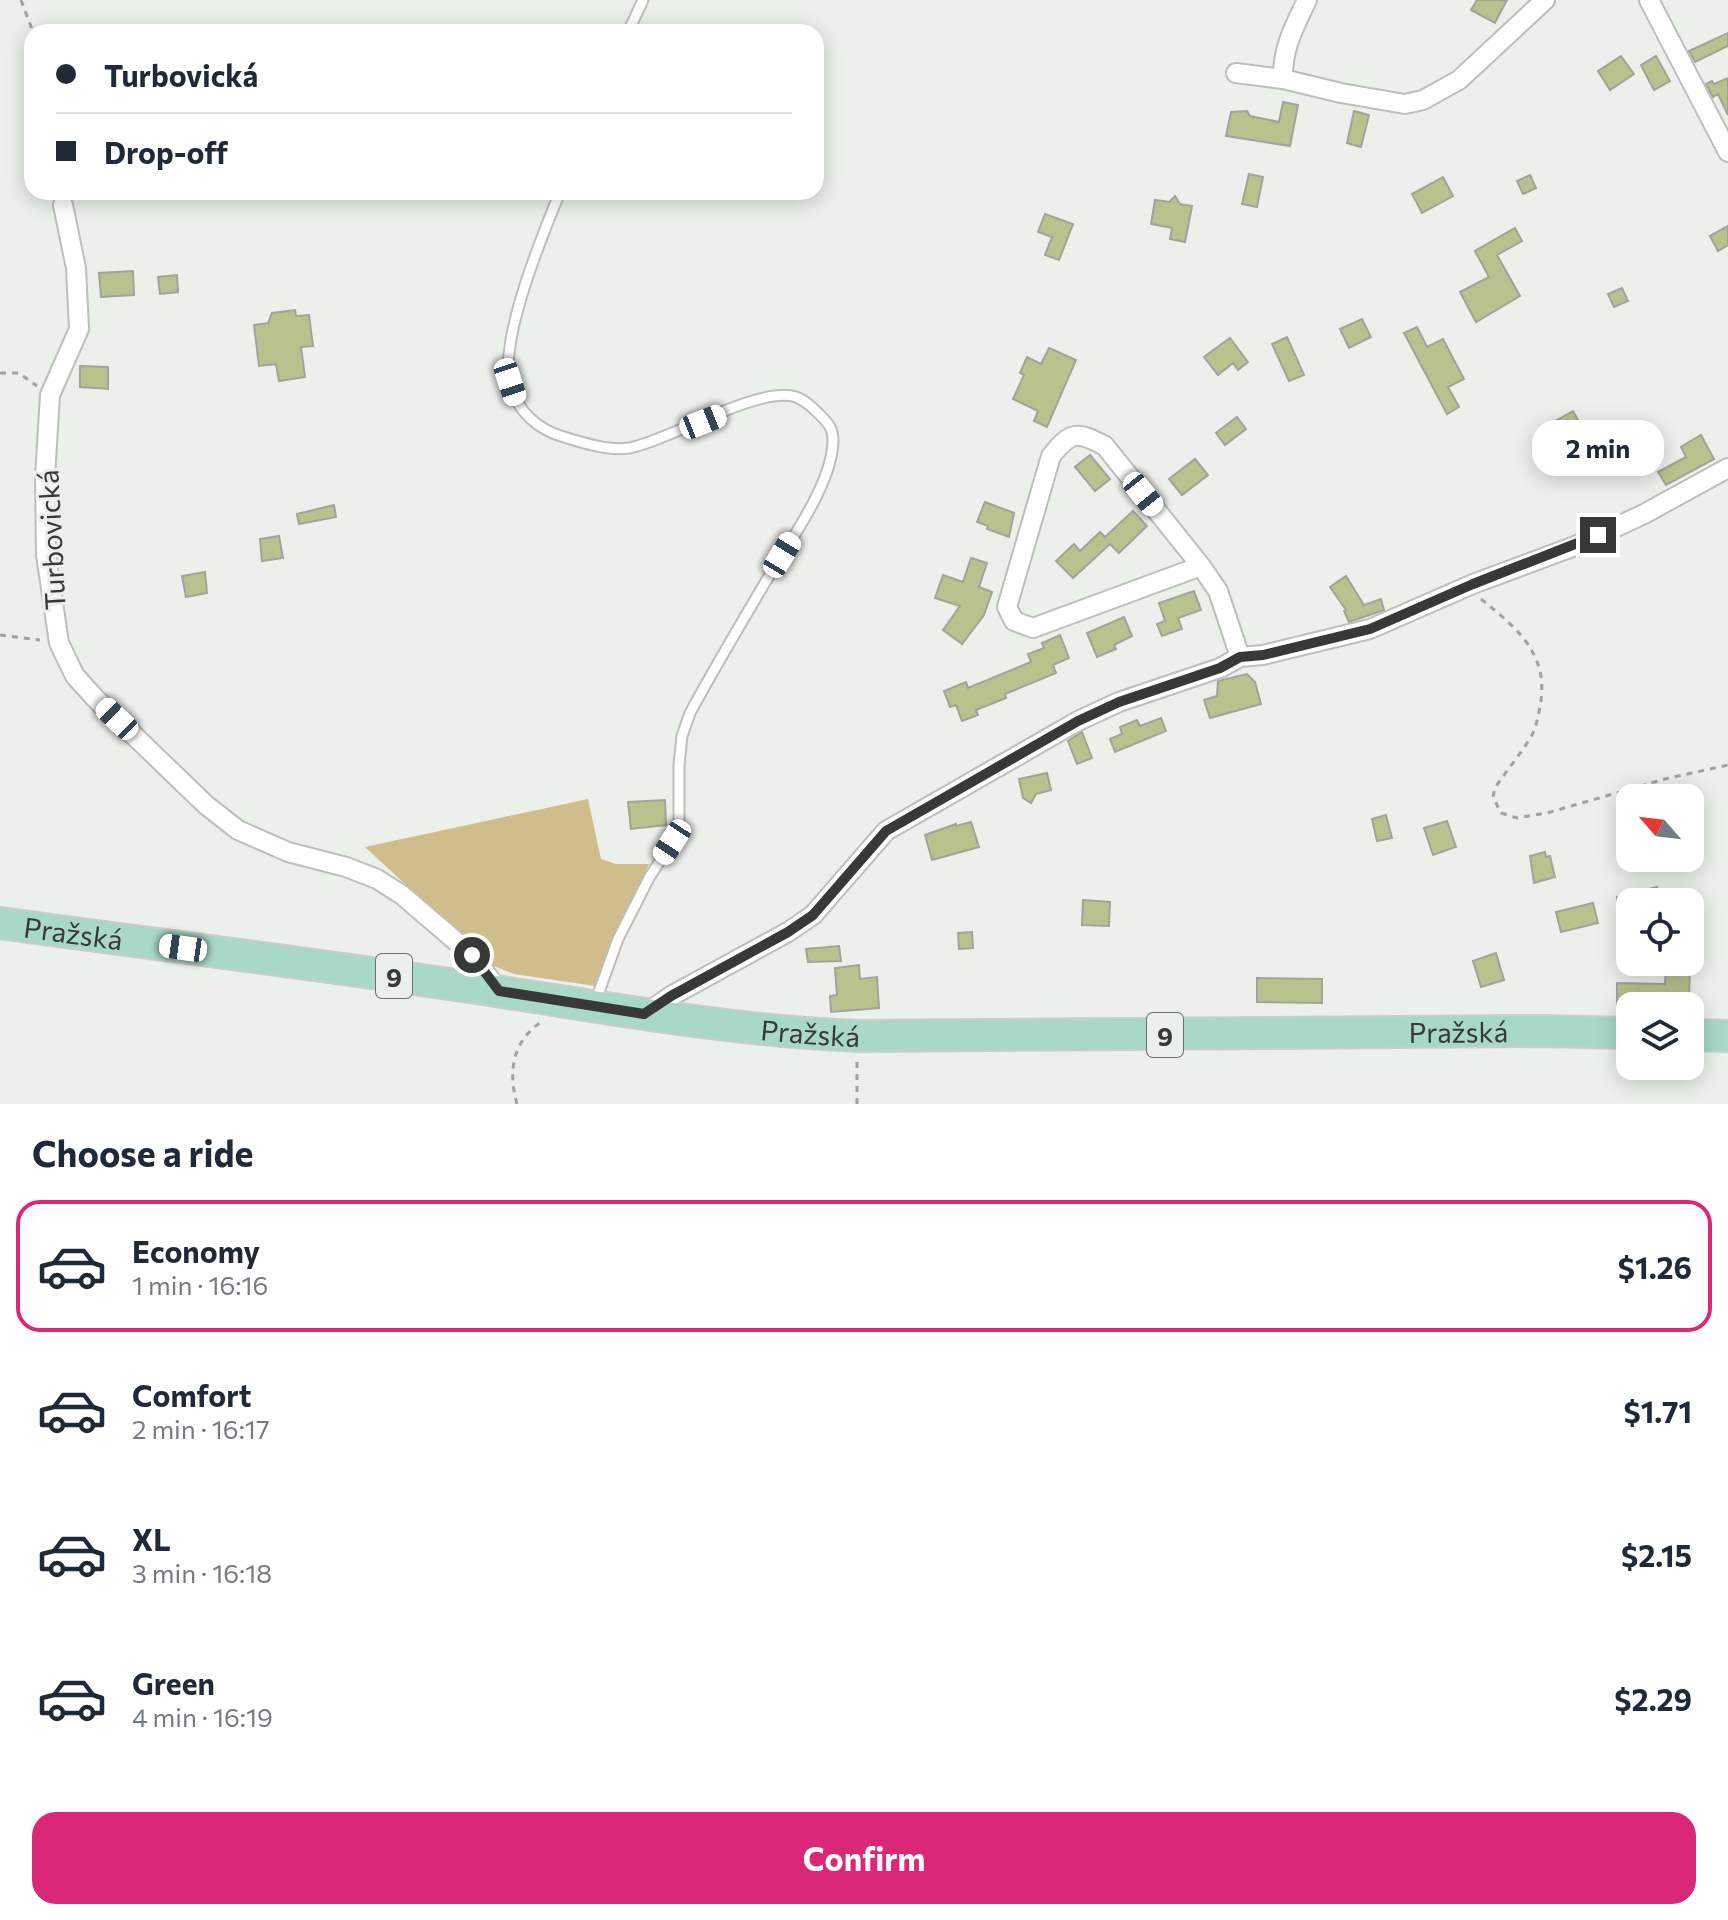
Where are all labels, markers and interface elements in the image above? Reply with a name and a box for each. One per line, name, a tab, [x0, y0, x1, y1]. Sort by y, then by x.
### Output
text: Turbovická	[104, 56, 258, 93]
text: Drop-off	[104, 133, 228, 170]
car	[491, 355, 529, 409]
car	[676, 402, 730, 442]
callout: 2 min	[1532, 419, 1664, 475]
text: 2 min	[1566, 432, 1630, 463]
car	[1119, 468, 1167, 520]
street label: Turbovická	[30, 469, 72, 611]
route end	[1580, 517, 1616, 553]
car	[759, 528, 805, 582]
car	[91, 694, 143, 744]
north arrow	[1616, 784, 1704, 872]
map controls	[1616, 784, 1704, 1080]
car	[649, 815, 695, 869]
button: locate	[1616, 888, 1704, 976]
street label: Pražská	[22, 909, 125, 956]
car	[158, 933, 208, 963]
route start	[454, 937, 490, 973]
road number: 9	[376, 954, 412, 998]
button: layers	[1616, 992, 1704, 1080]
street label: Pražská	[759, 1012, 861, 1053]
road number: 9	[1147, 1013, 1183, 1057]
street label: Pražská	[1408, 1014, 1508, 1049]
text: Choose a ride	[32, 1130, 253, 1174]
icon: car	[36, 1230, 108, 1302]
text: Economy	[132, 1232, 260, 1269]
text: $1.26	[1618, 1248, 1692, 1285]
text: 1 min · 16:16	[132, 1269, 268, 1300]
icon: car	[36, 1374, 108, 1446]
text: Comfort	[132, 1376, 251, 1413]
text: $1.71	[1623, 1392, 1692, 1429]
text: 2 min · 16:17	[132, 1413, 270, 1444]
icon: car	[36, 1518, 108, 1590]
text: XL	[132, 1520, 171, 1557]
text: $2.15	[1621, 1536, 1692, 1573]
text: 3 min · 16:18	[132, 1557, 272, 1588]
icon: car	[36, 1662, 108, 1734]
text: Green	[132, 1664, 215, 1701]
text: $2.29	[1614, 1680, 1692, 1717]
text: 4 min · 16:19	[132, 1701, 273, 1732]
button: Confirm	[32, 1812, 1696, 1904]

